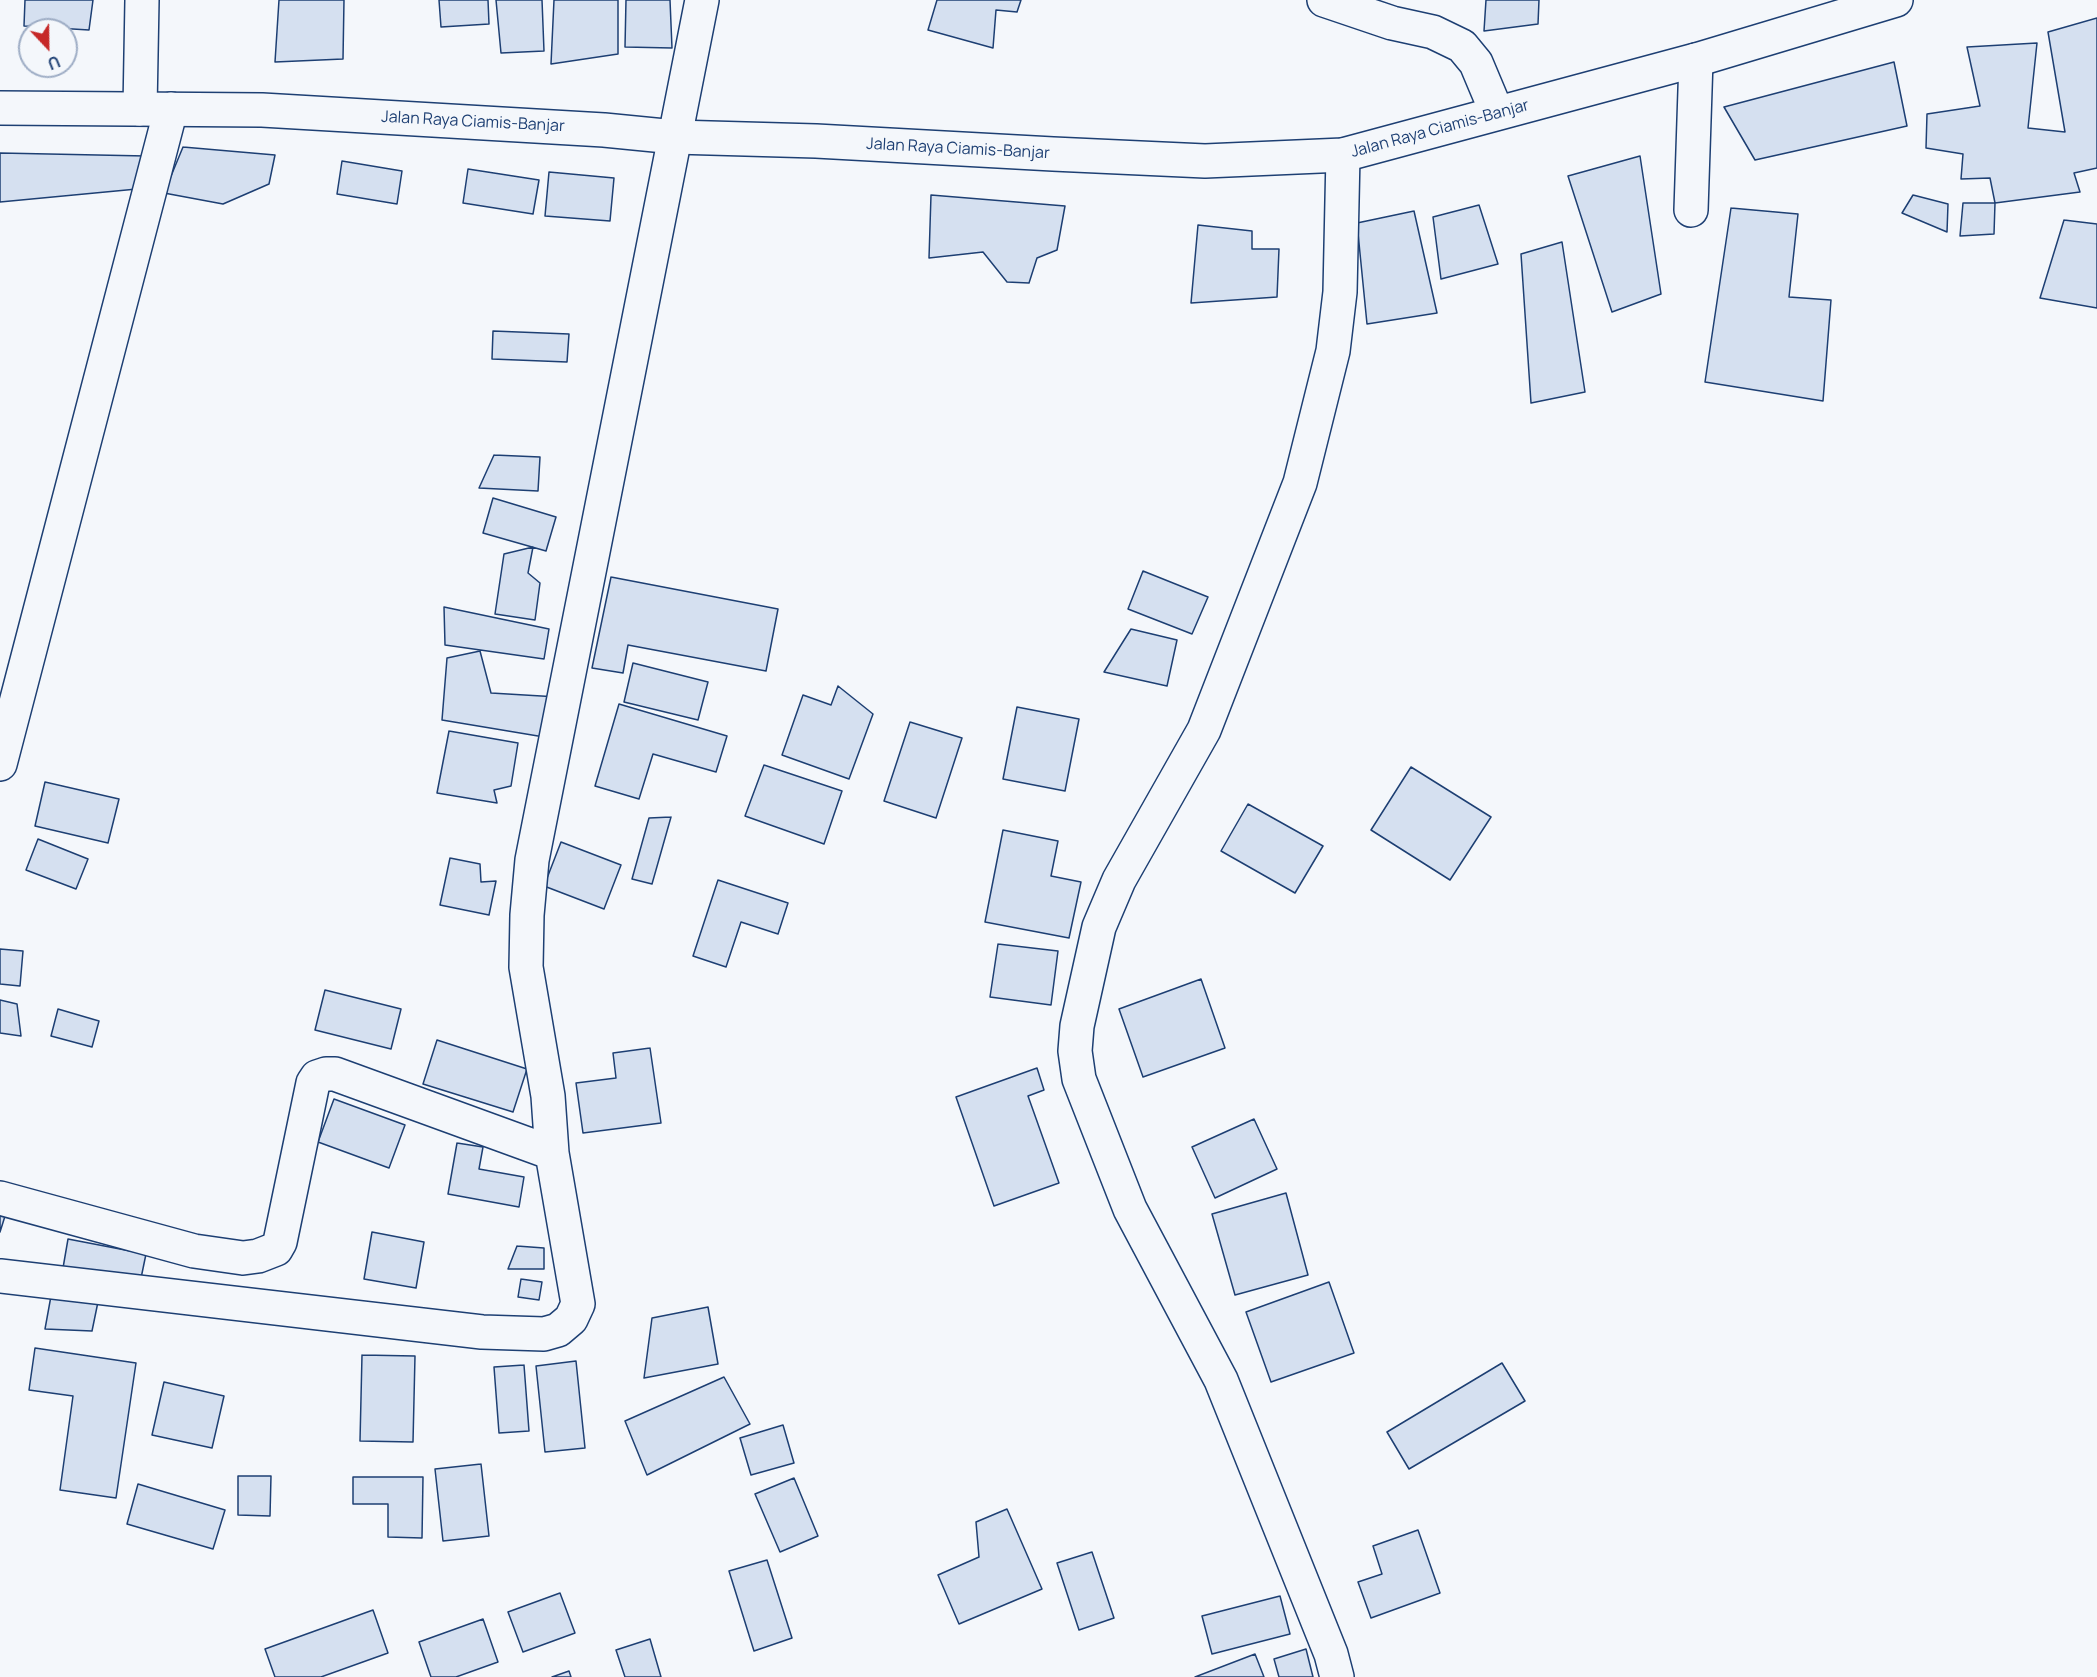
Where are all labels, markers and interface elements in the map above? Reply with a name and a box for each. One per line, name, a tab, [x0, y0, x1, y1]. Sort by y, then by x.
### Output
north arrow	[18, 18, 78, 78]
text: U	[45, 50, 63, 75]
street label: Jalan Raya Ciamis-Banjar	[1349, 96, 1531, 162]
street label: Jalan Raya Ciamis-Banjar	[381, 108, 565, 136]
street label: Jalan Raya Ciamis-Banjar	[866, 135, 1050, 163]

